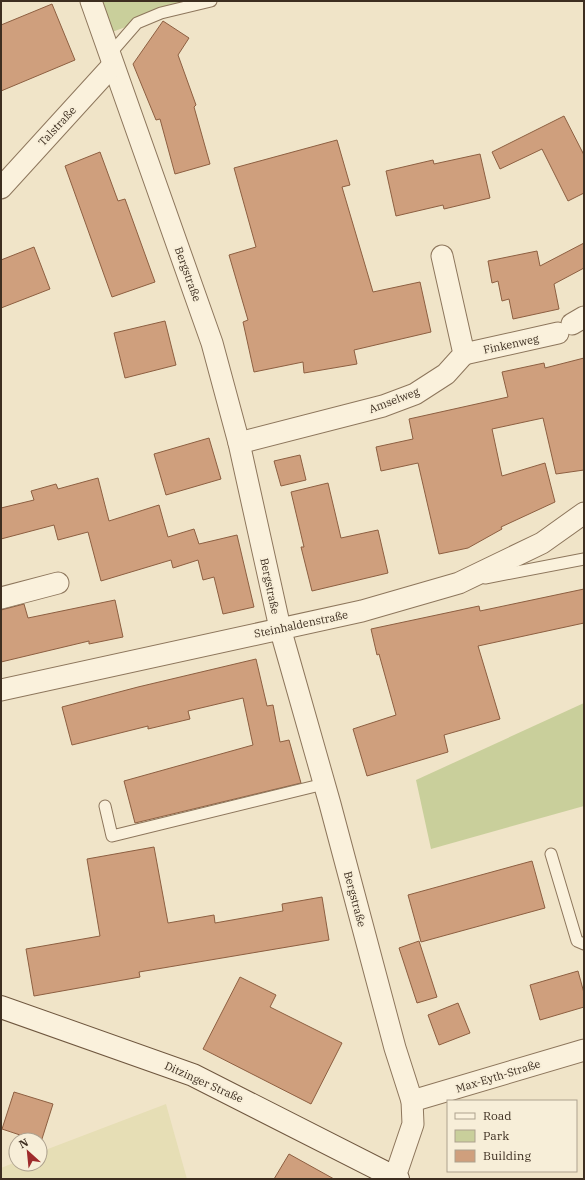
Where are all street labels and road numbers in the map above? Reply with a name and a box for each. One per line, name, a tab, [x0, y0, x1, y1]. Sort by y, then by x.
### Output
street label: Talstraße	[35, 103, 79, 149]
street label: Bergstraße	[172, 245, 204, 303]
street label: Finkenweg	[482, 331, 540, 357]
street label: Amselweg	[367, 384, 421, 416]
street label: Bergstraße	[257, 557, 283, 615]
street label: Steinhaldenstraße	[253, 607, 349, 641]
street label: Bergstraße	[341, 870, 369, 928]
street label: Max-Eyth-Straße	[454, 1056, 542, 1096]
street label: Ditzinger Straße	[162, 1058, 246, 1106]

